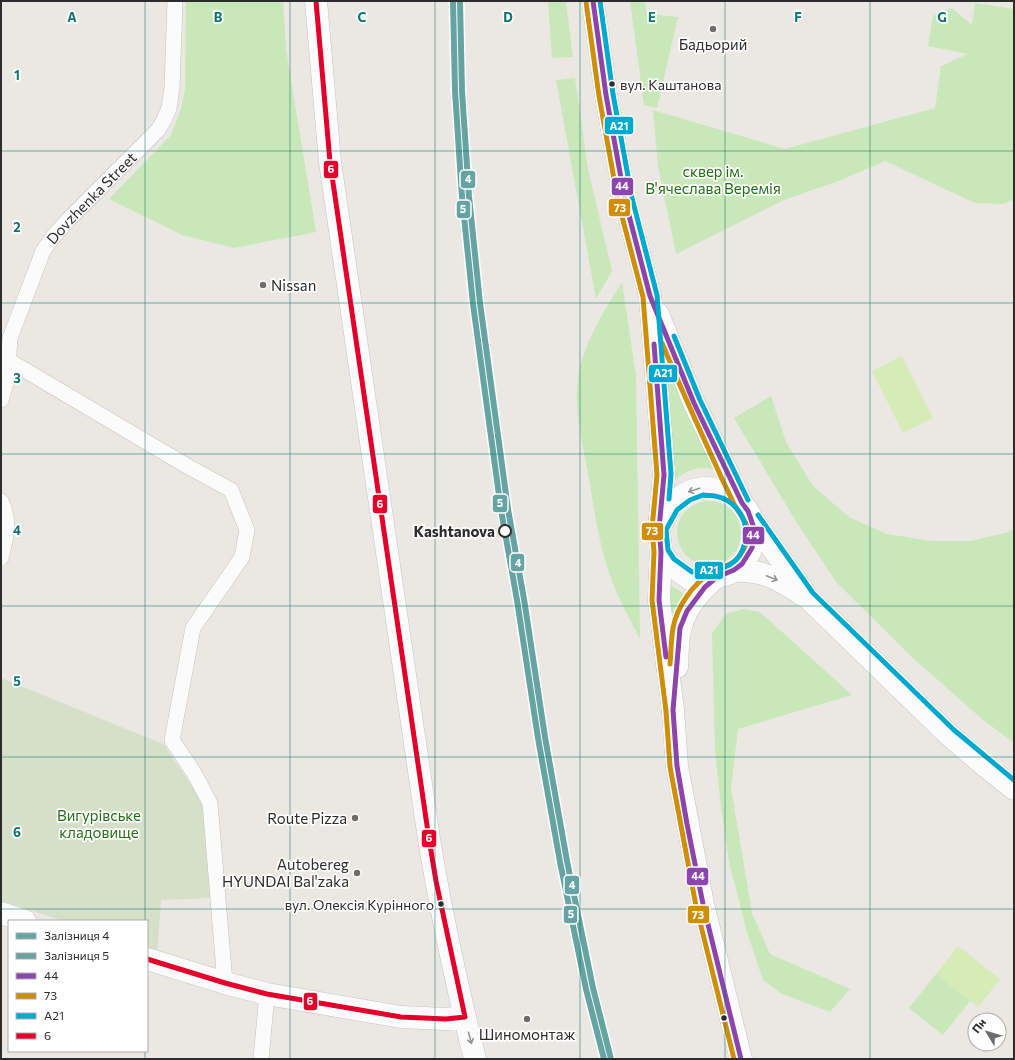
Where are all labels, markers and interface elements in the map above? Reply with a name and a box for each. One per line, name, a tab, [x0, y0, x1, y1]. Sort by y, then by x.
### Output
text: A	[67, 9, 77, 25]
text: B	[214, 9, 223, 25]
text: C	[358, 9, 367, 25]
text: D	[503, 9, 513, 25]
text: E	[648, 9, 656, 25]
text: F	[794, 9, 802, 25]
text: G	[937, 9, 947, 25]
marker: Бадьорий	[708, 24, 718, 34]
place label: Бадьорий	[679, 35, 747, 53]
text: 1	[14, 67, 20, 83]
place label: вул. Каштанова	[620, 76, 721, 93]
marker: вул. Каштанова	[607, 79, 617, 89]
line badge: А21	[604, 116, 634, 135]
text: А21	[609, 119, 629, 132]
street label: Dovzhenka Street	[42, 148, 140, 247]
line badge: 6	[323, 160, 339, 179]
text: 6	[328, 162, 335, 175]
park label: сквер ім. В'ячеслава Веремія	[645, 162, 781, 197]
line badge: 4	[460, 170, 476, 189]
text: 4	[465, 172, 472, 185]
line badge: 44	[611, 177, 634, 196]
text: 44	[615, 179, 629, 192]
line badge: 73	[608, 198, 631, 217]
line badge: 5	[456, 200, 471, 219]
text: 73	[614, 201, 626, 214]
text: 5	[460, 202, 466, 215]
text: 2	[13, 219, 21, 235]
place label: Nissan	[271, 276, 316, 294]
marker: Nissan	[258, 280, 268, 290]
line badge: А21	[648, 364, 678, 383]
text: А21	[653, 366, 673, 379]
text: 3	[13, 370, 21, 386]
one-way arrow	[687, 487, 700, 494]
line badge: 6	[372, 494, 388, 514]
line badge: 5	[492, 494, 508, 513]
text: 5	[497, 496, 503, 509]
text: 6	[377, 497, 384, 510]
text: 4	[13, 522, 21, 538]
place label: Kashtanova	[413, 522, 495, 540]
line badge: 73	[641, 522, 664, 541]
marker: Kashtanova	[498, 524, 512, 538]
text: 73	[646, 524, 658, 537]
line badge: 44	[742, 526, 765, 545]
text: 44	[746, 528, 760, 541]
line badge: 4	[510, 553, 525, 572]
text: 4	[515, 556, 522, 569]
line badge: А21	[694, 561, 724, 580]
text: А21	[699, 563, 719, 576]
one-way arrow	[766, 575, 778, 583]
text: 5	[13, 673, 21, 689]
park label: Вигурівське кладовище	[57, 806, 141, 841]
place label: Route Pizza	[267, 809, 347, 827]
marker: Route Pizza	[350, 813, 360, 823]
text: 6	[13, 824, 21, 840]
line badge: 6	[421, 829, 437, 848]
text: 6	[426, 831, 433, 844]
place label: Autobereg HYUNDAI Bal'zaka	[222, 855, 349, 890]
line badge: 44	[686, 867, 709, 886]
marker: Autobereg HYUNDAI Bal'zaka	[352, 868, 362, 878]
text: 44	[691, 869, 705, 882]
line badge: 4	[564, 875, 580, 895]
text: 4	[569, 878, 576, 891]
place label: вул. Олексія Курінного	[285, 896, 434, 913]
marker: вул. Олексія Курінного	[436, 899, 446, 909]
line badge: 5	[563, 905, 578, 924]
line badge: 73	[687, 905, 710, 924]
text: 5	[568, 907, 574, 920]
text: 73	[692, 908, 704, 921]
legend	[8, 920, 148, 1052]
text: Залізниця 4	[44, 928, 109, 942]
text: Залізниця 5	[44, 948, 109, 962]
text: 44	[44, 968, 58, 982]
text: 73	[44, 988, 57, 1002]
line badge: 6	[303, 992, 318, 1011]
text: 6	[307, 994, 314, 1007]
text: А21	[44, 1008, 64, 1022]
north arrow	[967, 1012, 1007, 1052]
unlabelled marker	[719, 1013, 729, 1023]
marker: Шиномонтаж	[522, 1014, 532, 1024]
text: Пн	[969, 1016, 988, 1035]
place label: Шиномонтаж	[479, 1025, 575, 1043]
text: 6	[44, 1028, 51, 1042]
one-way arrow	[467, 1031, 474, 1044]

